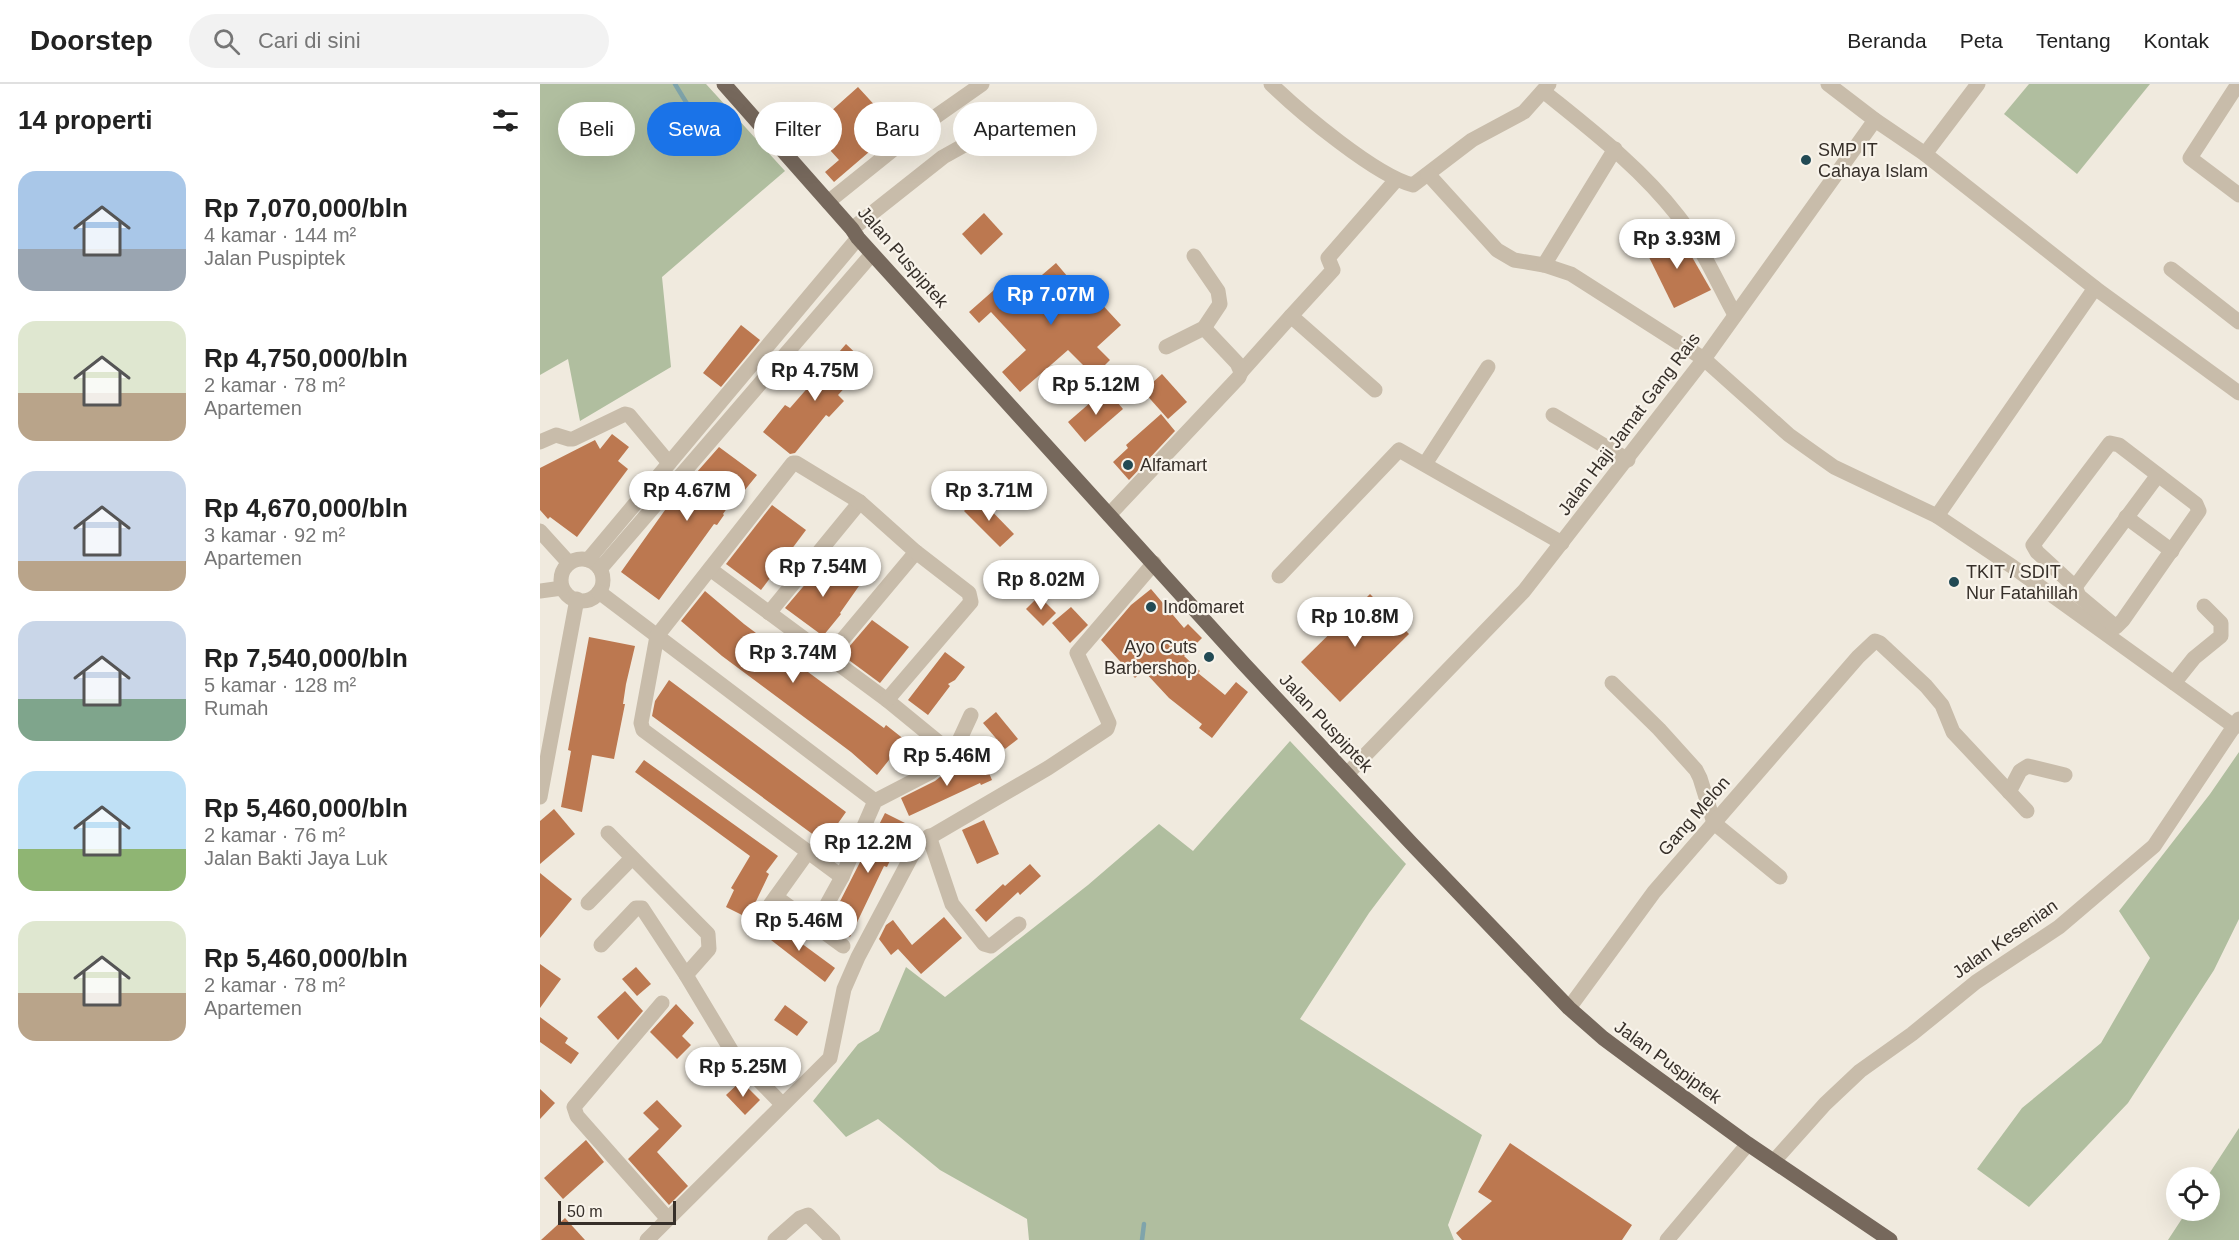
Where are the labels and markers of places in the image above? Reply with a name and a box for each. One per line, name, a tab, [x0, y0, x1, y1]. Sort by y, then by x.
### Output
place label: SMP IT Cahaya Islam	[1818, 140, 1928, 181]
marker: SMP IT Cahaya Islam	[1799, 153, 1813, 167]
pin: Rp 3.93M	[1615, 219, 1739, 270]
pin: Rp 7.07M	[989, 275, 1113, 326]
pin: Rp 4.75M	[753, 351, 877, 402]
pin: Rp 5.12M	[1034, 365, 1158, 416]
place label: Alfamart	[1140, 455, 1207, 475]
marker: Alfamart	[1121, 458, 1135, 472]
pin: Rp 4.67M	[625, 471, 749, 522]
pin: Rp 3.71M	[927, 471, 1051, 522]
pin: Rp 7.54M	[761, 547, 885, 598]
pin: Rp 8.02M	[979, 560, 1103, 611]
place label: TKIT / SDIT Nur Fatahillah	[1966, 562, 2078, 603]
marker: TKIT / SDIT Nur Fatahillah	[1947, 575, 1961, 589]
place label: Indomaret	[1163, 597, 1244, 617]
pin: Rp 10.8M	[1293, 597, 1417, 648]
marker: Indomaret	[1144, 600, 1158, 614]
pin: Rp 3.74M	[731, 633, 855, 684]
place label: Ayo Cuts Barbershop	[1104, 637, 1197, 678]
marker: Ayo Cuts Barbershop	[1202, 650, 1216, 664]
pin: Rp 5.46M	[885, 736, 1009, 787]
pin: Rp 12.2M	[806, 823, 930, 874]
pin: Rp 5.46M	[737, 901, 861, 952]
pin: Rp 5.25M	[681, 1047, 805, 1098]

